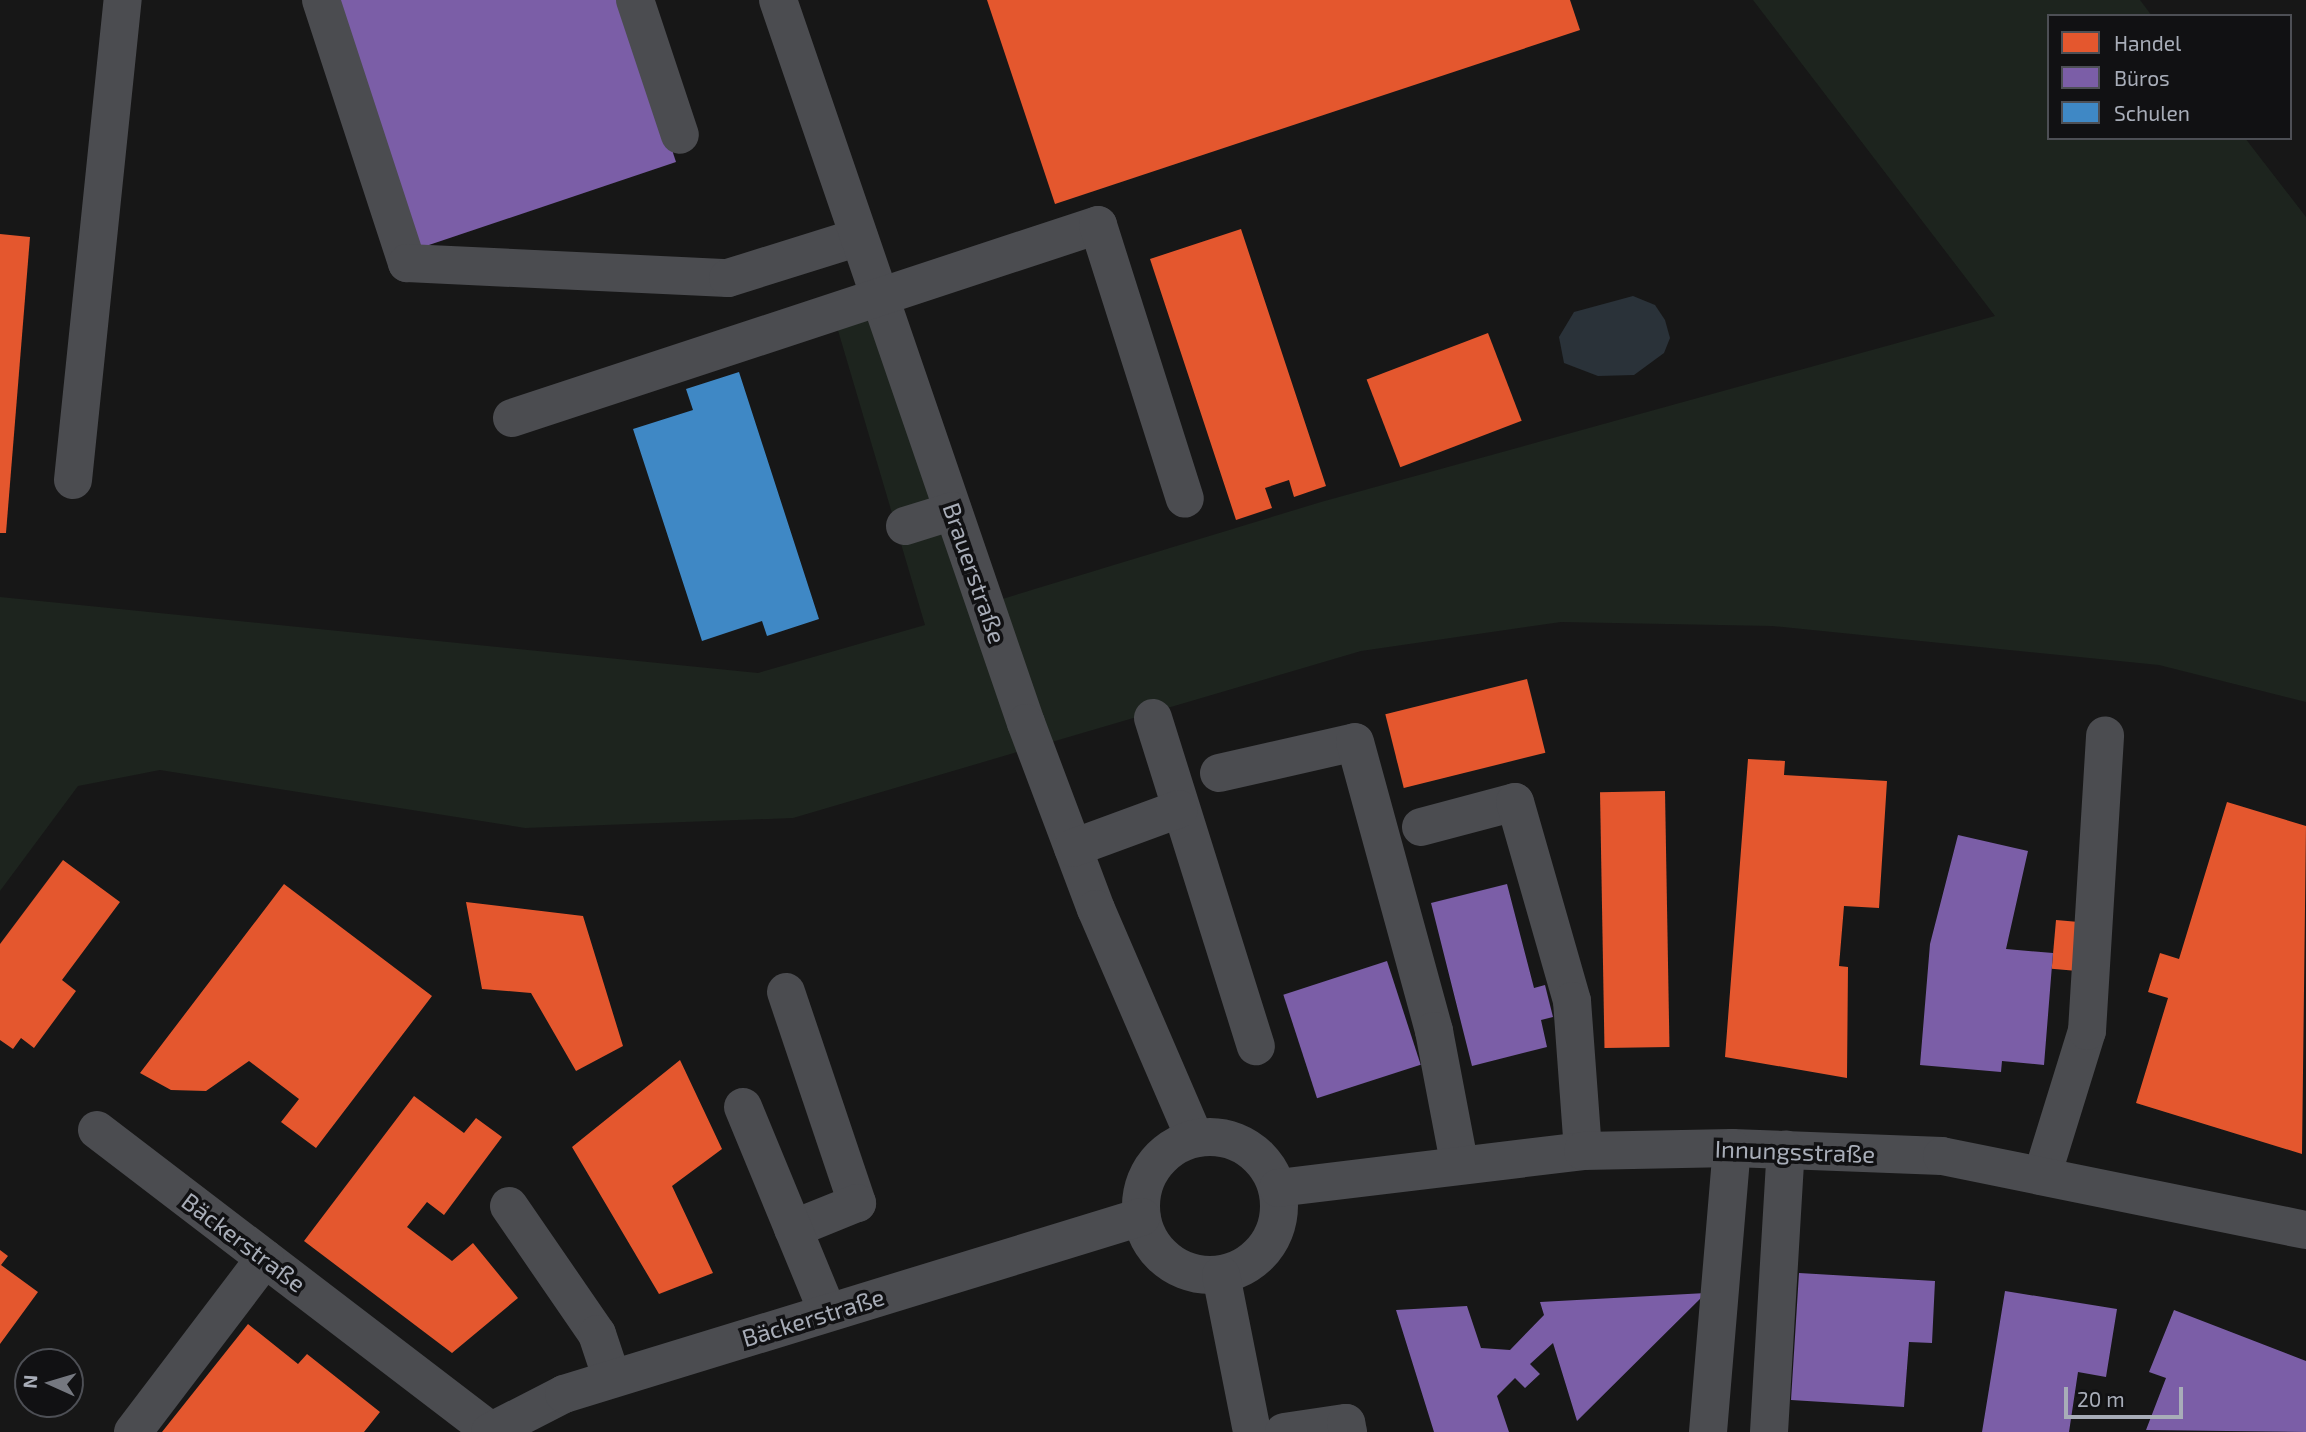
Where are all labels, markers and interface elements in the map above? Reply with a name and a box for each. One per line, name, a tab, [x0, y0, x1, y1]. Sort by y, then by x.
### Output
legend	[2047, 14, 2292, 140]
text: Handel	[2114, 30, 2181, 55]
text: Büros	[2114, 65, 2170, 90]
text: Schulen	[2114, 100, 2190, 125]
street label: Brauerstraße	[937, 499, 1013, 647]
street label: Innungsstraße	[1714, 1134, 1876, 1168]
street label: Bäckerstraße	[176, 1186, 312, 1298]
street label: Bäckerstraße	[738, 1282, 888, 1352]
north arrow	[14, 1348, 84, 1418]
scale bar	[2068, 1372, 2187, 1416]
text: N	[18, 1374, 41, 1389]
text: 20 m	[2077, 1386, 2125, 1411]

